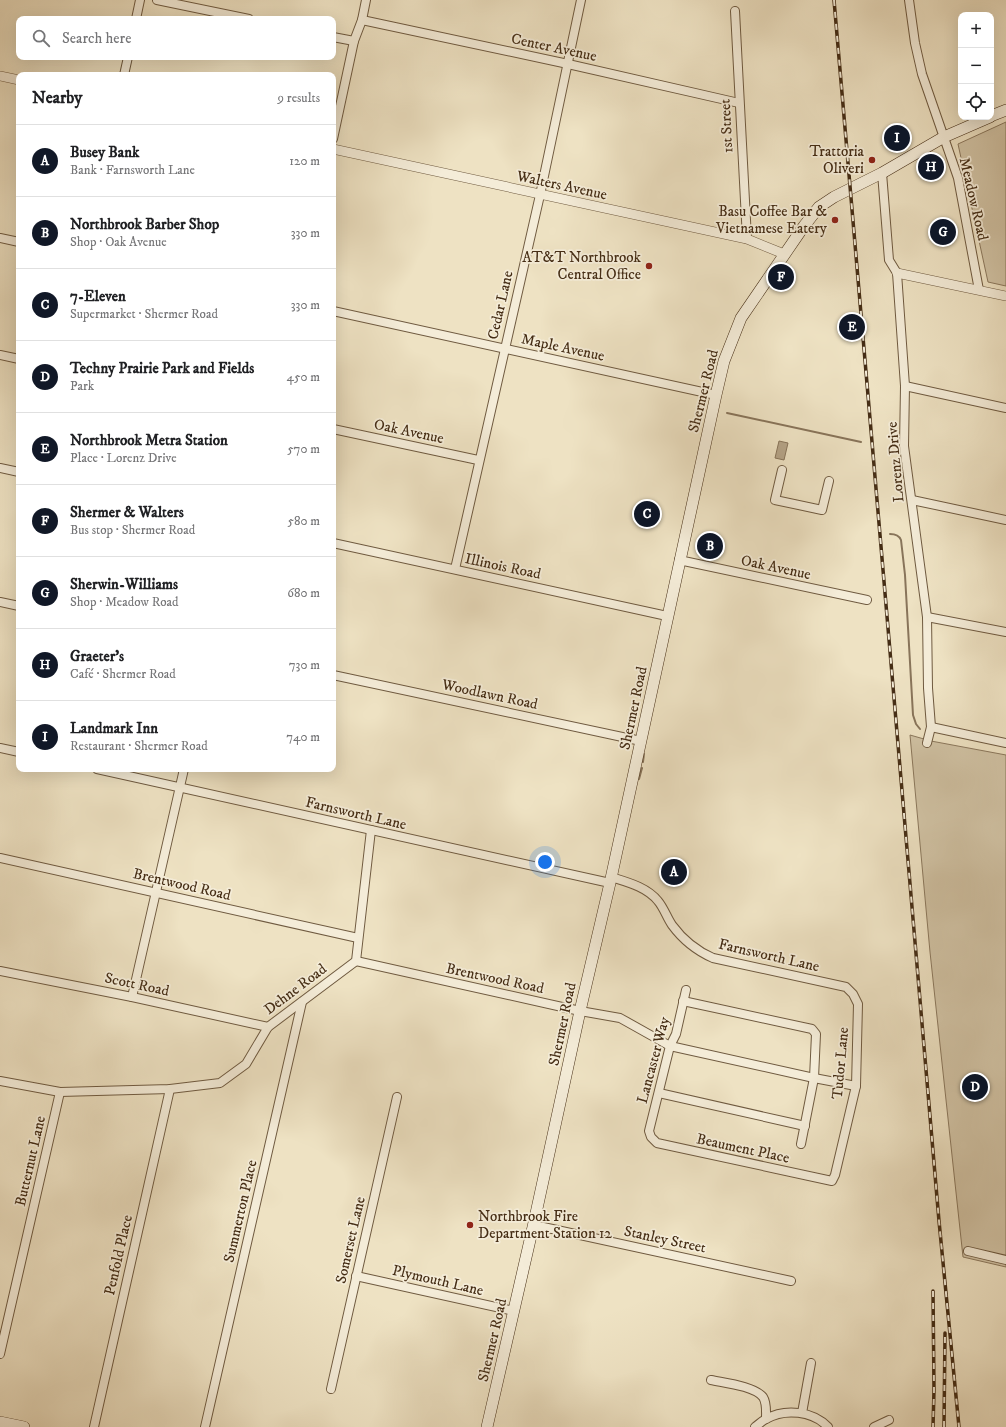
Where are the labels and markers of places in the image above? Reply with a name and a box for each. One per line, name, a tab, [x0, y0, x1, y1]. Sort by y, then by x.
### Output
pin: I	[884, 123, 910, 153]
place label: Trattoria Oliveri	[810, 142, 865, 178]
pin: H	[918, 152, 944, 182]
marker: Trattoria Oliveri	[867, 155, 877, 165]
place label: Basu Coffee Bar & Vietnamese Eatery	[715, 202, 828, 238]
marker: Basu Coffee Bar & Vietnamese Eatery	[830, 215, 840, 225]
pin: G	[930, 217, 956, 247]
place label: AT&T Northbrook Central Office	[522, 248, 642, 284]
marker: AT&T Northbrook Central Office	[644, 261, 654, 271]
pin: F	[768, 262, 794, 292]
pin: E	[839, 312, 865, 342]
pin: C	[634, 499, 660, 529]
pin: B	[697, 531, 723, 561]
pin: A	[661, 857, 687, 887]
pin: D	[962, 1072, 988, 1102]
place label: Northbrook Fire Department Station 12	[478, 1207, 612, 1243]
marker: Northbrook Fire Department Station 12	[465, 1220, 475, 1230]

